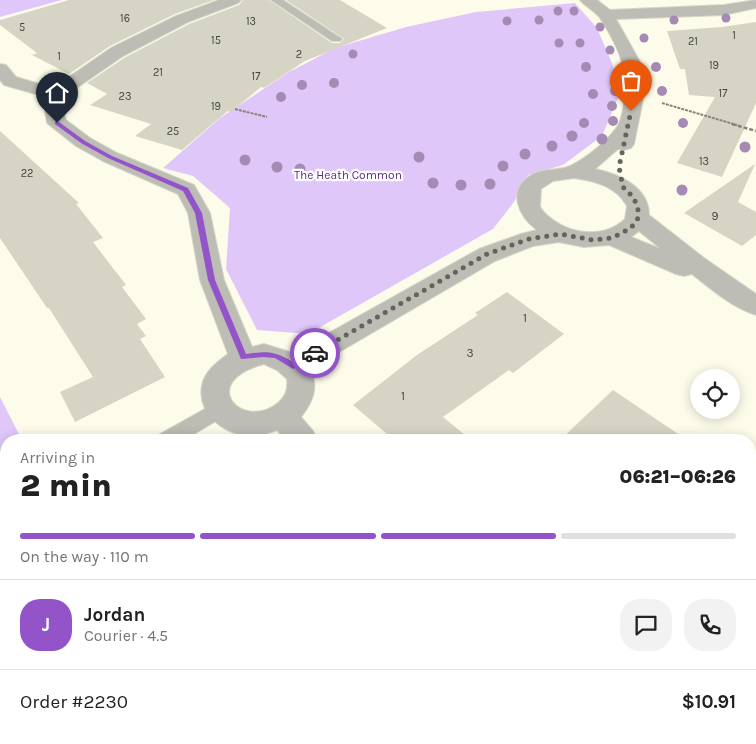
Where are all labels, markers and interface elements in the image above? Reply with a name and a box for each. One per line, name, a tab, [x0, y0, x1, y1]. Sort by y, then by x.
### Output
house number: 16	[120, 12, 130, 25]
house number: 13	[246, 15, 256, 28]
house number: 5	[19, 21, 25, 34]
house number: 1	[732, 29, 736, 42]
house number: 15	[211, 34, 221, 47]
house number: 21	[688, 35, 698, 48]
house number: 2	[296, 48, 302, 61]
house number: 1	[57, 50, 61, 63]
house number: 19	[709, 59, 719, 72]
pin	[610, 60, 652, 111]
house number: 21	[153, 66, 163, 79]
icon: bag	[617, 67, 645, 95]
house number: 17	[252, 70, 260, 83]
pin	[36, 72, 78, 123]
icon: home	[43, 79, 71, 107]
house number: 17	[719, 87, 727, 100]
house number: 23	[119, 90, 131, 103]
house number: 19	[211, 100, 221, 113]
house number: 25	[167, 125, 179, 138]
house number: 13	[699, 155, 709, 168]
house number: 22	[21, 167, 33, 180]
park label: The Heath Common	[294, 168, 402, 182]
house number: 9	[712, 209, 719, 223]
house number: 1	[523, 311, 527, 325]
courier	[290, 328, 340, 378]
icon: car	[301, 339, 329, 367]
house number: 3	[466, 346, 474, 360]
map controls	[690, 369, 740, 419]
button: locate	[690, 369, 740, 419]
house number: 1	[401, 389, 405, 403]
text: Arriving in	[20, 448, 95, 467]
text: 06:21–06:26	[620, 466, 736, 488]
text: 2 min	[20, 467, 112, 504]
text: On the way · 110 m	[20, 547, 149, 566]
button: chat	[620, 599, 672, 651]
button: phone	[684, 599, 736, 651]
text: Jordan	[84, 604, 145, 626]
text: J	[42, 614, 50, 636]
text: Courier · 4.5	[84, 626, 168, 645]
text: Order #2230	[20, 691, 128, 713]
text: $10.91	[682, 691, 736, 713]

